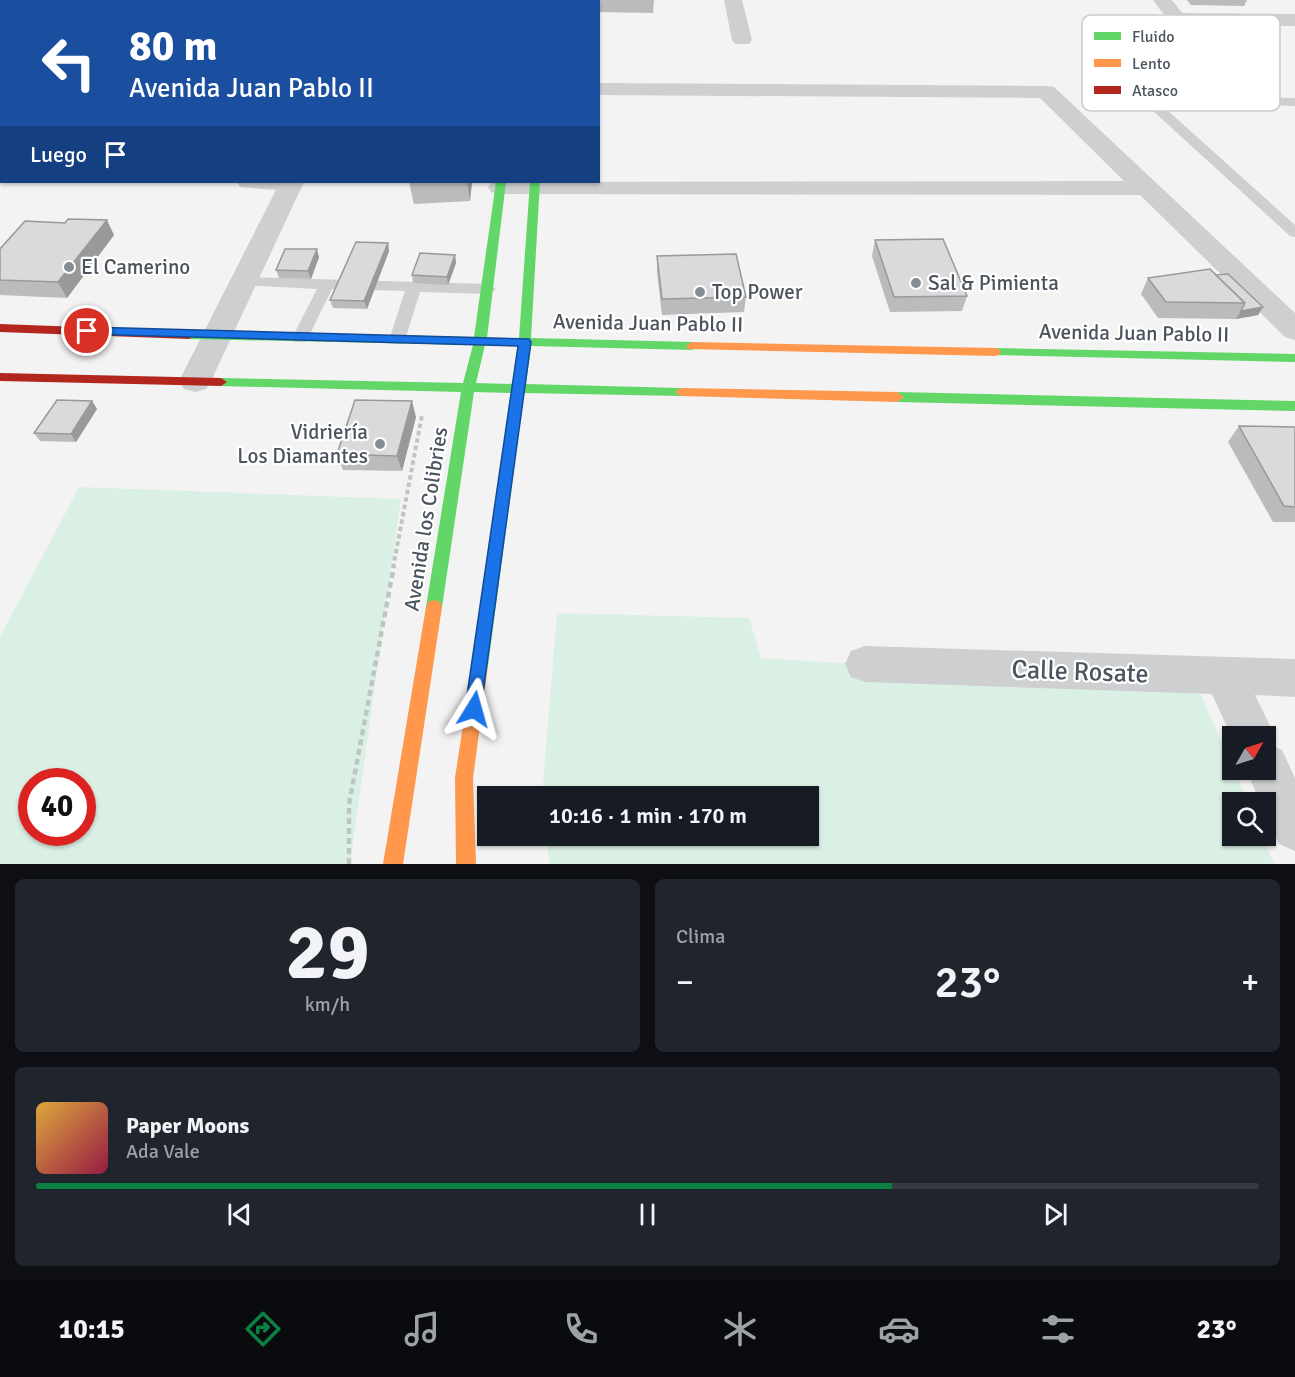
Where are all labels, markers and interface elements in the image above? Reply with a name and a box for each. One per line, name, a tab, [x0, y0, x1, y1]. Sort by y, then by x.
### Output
legend	[1082, 15, 1280, 111]
text: 80 m	[129, 21, 218, 72]
icon: left	[30, 24, 108, 102]
text: Fluido	[1132, 27, 1175, 47]
text: Lento	[1132, 54, 1170, 74]
text: Avenida Juan Pablo II	[129, 72, 374, 105]
text: Atasco	[1132, 81, 1178, 101]
icon: arrive	[99, 138, 132, 171]
text: Luego	[30, 141, 87, 168]
place label: El Camerino	[81, 254, 190, 280]
marker: El Camerino	[62, 260, 76, 274]
place label: Sal & Pimienta	[928, 270, 1059, 296]
marker: Sal & Pimienta	[909, 276, 923, 290]
place label: Top Power	[712, 279, 803, 305]
marker: Top Power	[693, 285, 707, 299]
pin	[61, 305, 112, 356]
street label: Avenida Juan Pablo II	[553, 308, 743, 338]
icon: arrive	[70, 314, 103, 347]
street label: Avenida Juan Pablo II	[1039, 318, 1229, 348]
place label: Vidriería Los Diamantes	[237, 419, 368, 469]
street label: Avenida los Colibries	[399, 425, 453, 613]
marker: Vidriería Los Diamantes	[373, 437, 387, 451]
street label: Calle Rosate	[1011, 654, 1149, 690]
position arrow	[442, 677, 506, 741]
north arrow	[1222, 726, 1276, 780]
map controls	[1222, 726, 1276, 846]
speed limit sign: 40	[18, 768, 96, 846]
button: search	[1222, 792, 1276, 846]
text: 10:16 · 1 min · 170 m	[549, 802, 747, 829]
text: 29	[285, 905, 370, 1001]
text: Clima	[676, 924, 725, 949]
text: 23°	[935, 955, 1000, 1010]
text: −	[676, 962, 694, 1003]
text: +	[1241, 962, 1259, 1003]
text: km/h	[305, 992, 350, 1017]
text: Paper Moons	[126, 1112, 249, 1139]
text: Ada Vale	[126, 1139, 200, 1164]
icon: previous	[223, 1198, 256, 1231]
icon: pause	[631, 1198, 664, 1231]
icon: next	[1039, 1198, 1072, 1231]
icon: directions	[242, 1308, 284, 1350]
icon: music	[401, 1308, 443, 1350]
icon: phone	[560, 1308, 602, 1350]
icon: climate	[719, 1308, 761, 1350]
icon: car	[878, 1308, 920, 1350]
icon: filters	[1037, 1308, 1079, 1350]
text: 10:15	[59, 1313, 125, 1346]
text: 23°	[1196, 1313, 1236, 1346]

